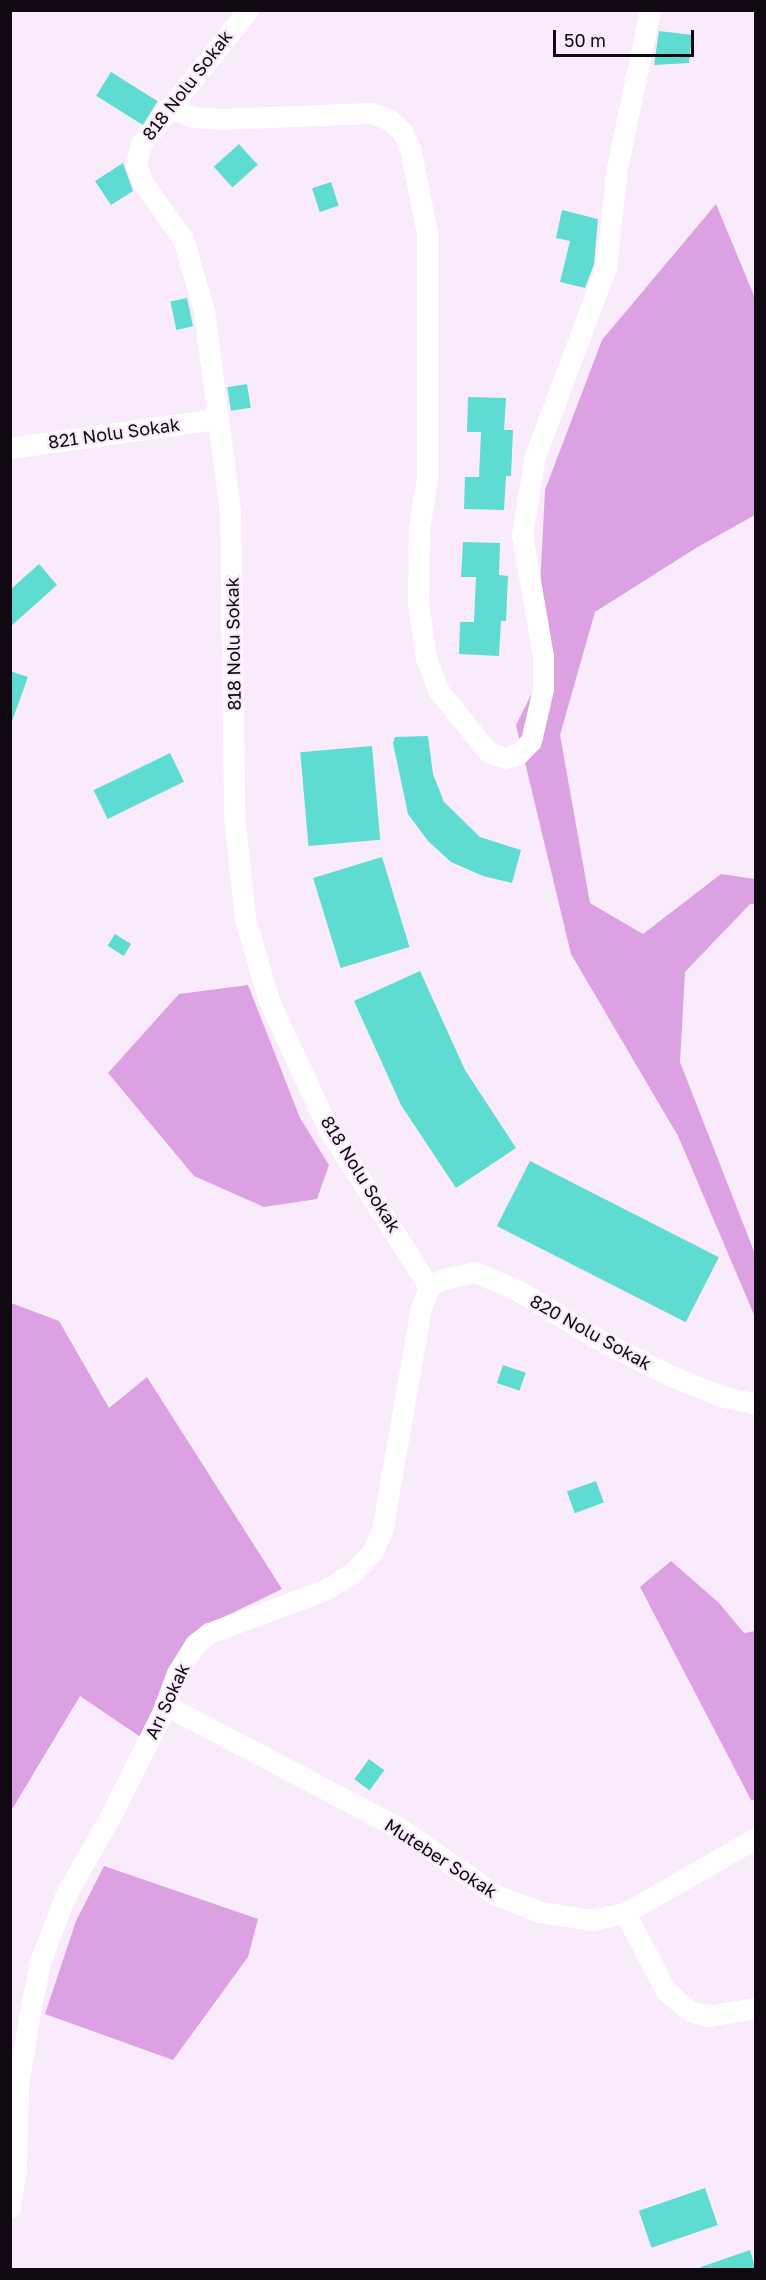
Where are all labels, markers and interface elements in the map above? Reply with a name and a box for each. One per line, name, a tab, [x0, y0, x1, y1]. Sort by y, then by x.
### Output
scale bar	[556, 18, 697, 56]
street label: 818 Nolu Sokak	[137, 26, 237, 144]
text: 50 m	[564, 29, 606, 51]
street label: 821 Nolu Sokak	[47, 413, 181, 453]
street label: 818 Nolu Sokak	[221, 577, 245, 711]
street label: 818 Nolu Sokak	[316, 1112, 406, 1236]
street label: 820 Nolu Sokak	[527, 1290, 655, 1374]
street label: Arı Sokak	[140, 1660, 194, 1742]
street label: Muteber Sokak	[381, 1814, 501, 1902]

